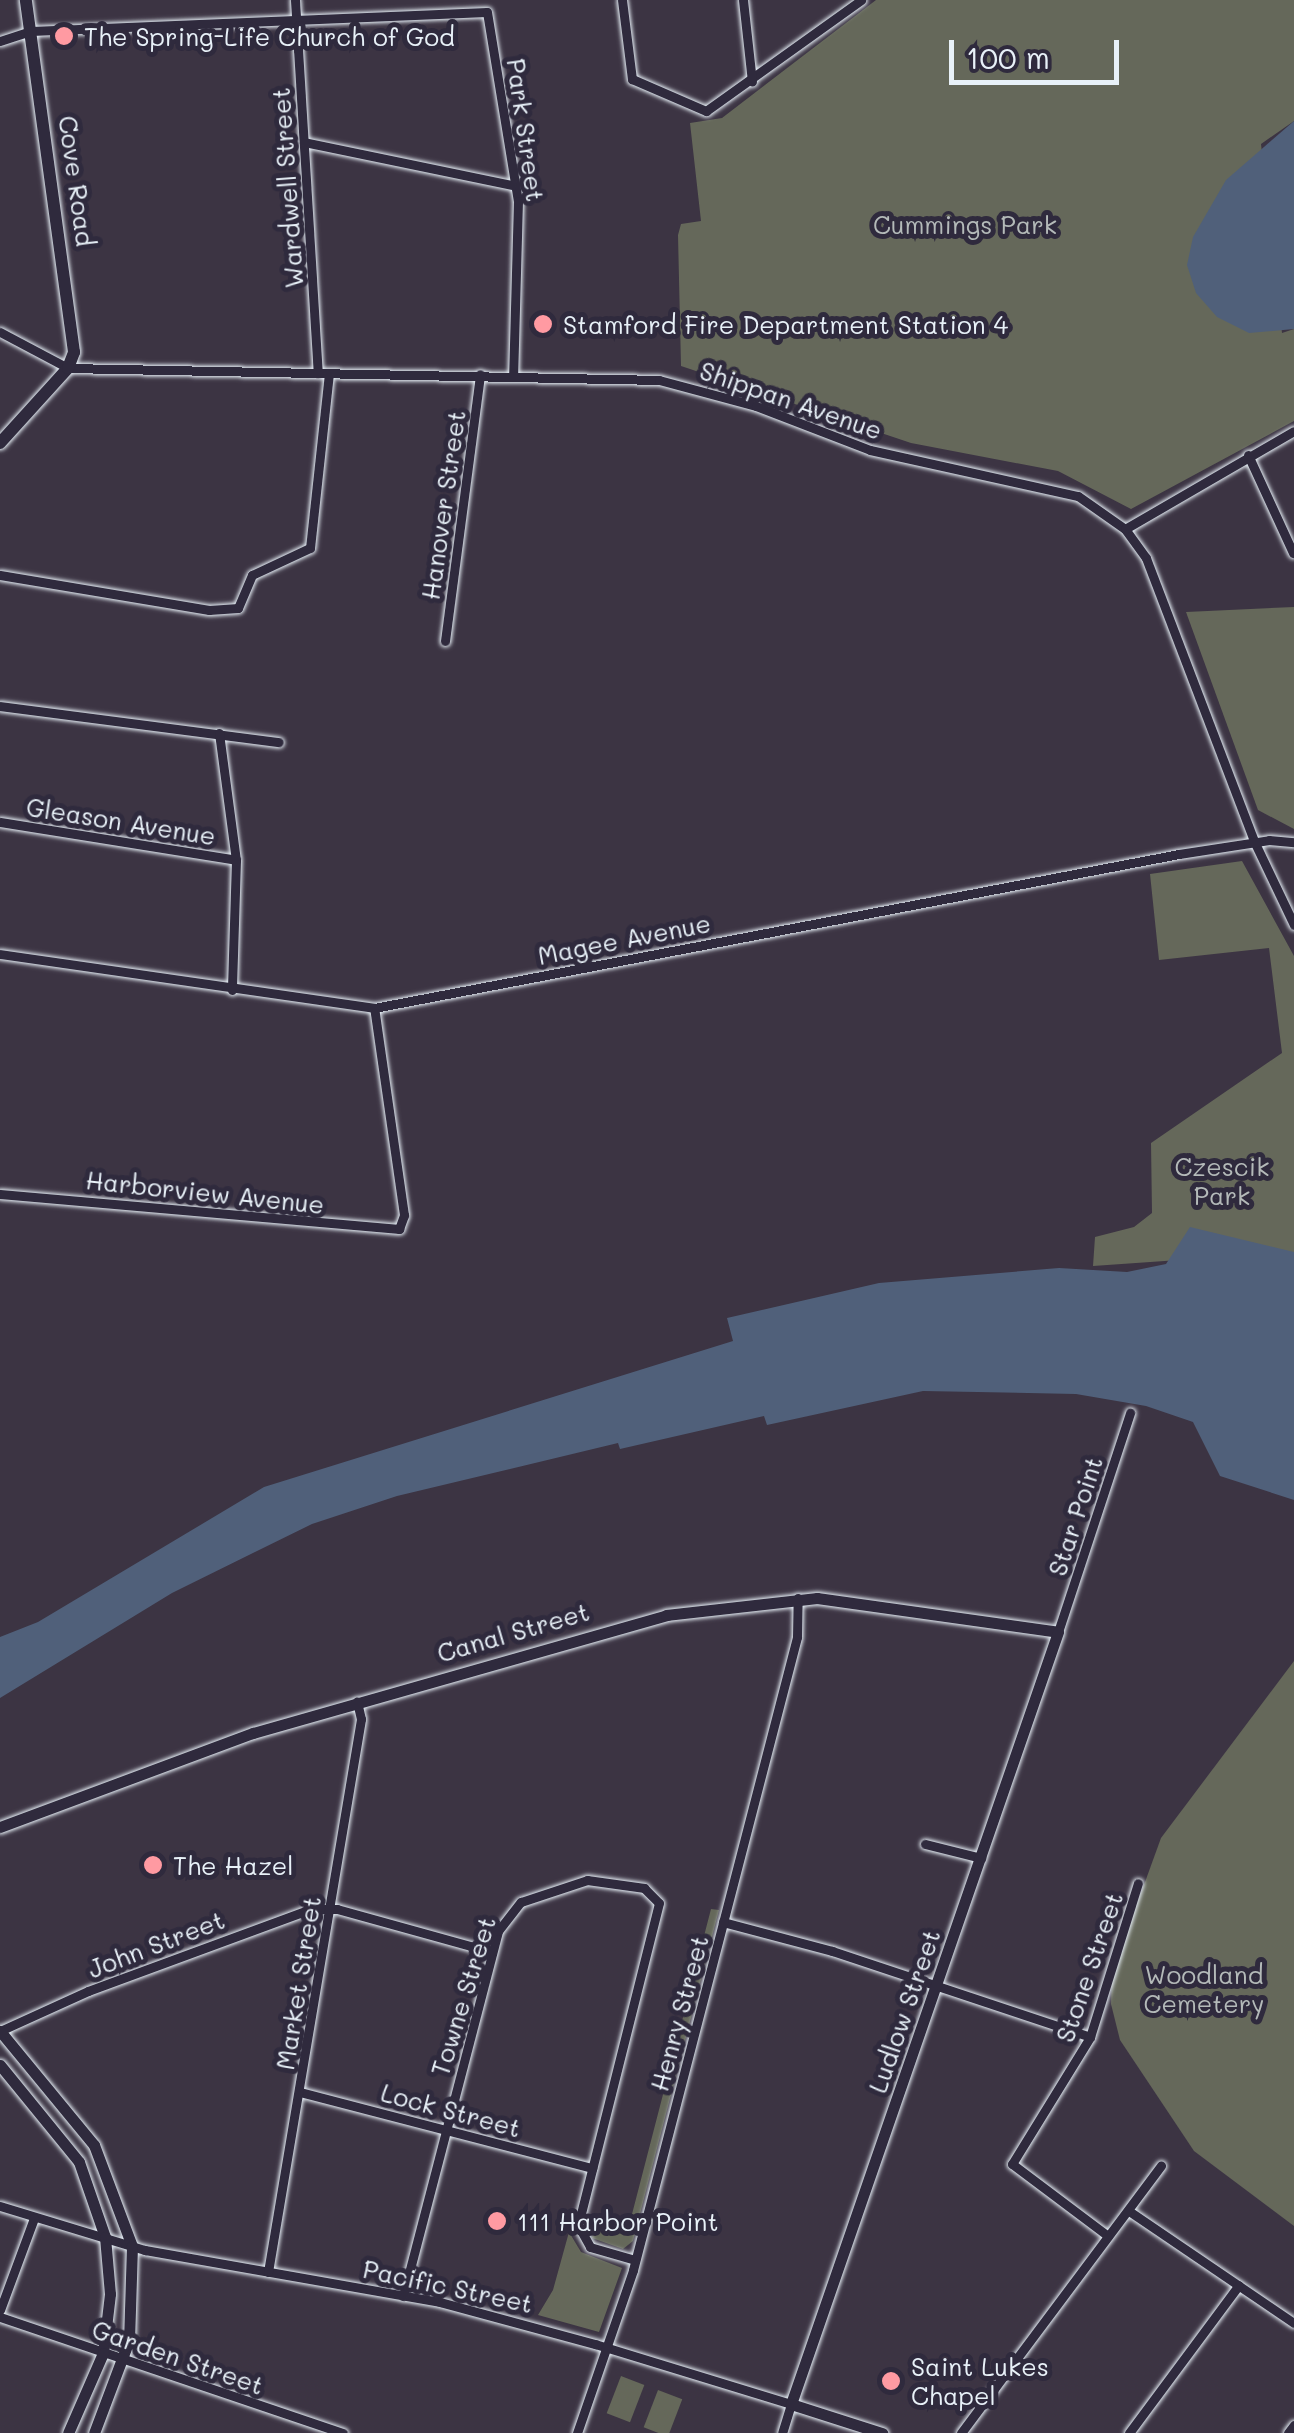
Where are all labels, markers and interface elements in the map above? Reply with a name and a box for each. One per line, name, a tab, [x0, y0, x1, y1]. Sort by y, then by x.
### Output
scale bar	[954, 20, 1124, 82]
place label: The Spring-Life Church of God	[84, 21, 455, 51]
marker: The Spring-Life Church of God	[53, 25, 75, 47]
text: 100 m	[966, 37, 1050, 77]
street label: Park Street	[501, 56, 551, 204]
street label: Wardwell Street	[265, 87, 309, 289]
street label: Cove Road	[53, 114, 101, 248]
park label: Cummings Park	[873, 209, 1057, 239]
place label: Stamford Fire Department Station 4	[563, 309, 1008, 339]
marker: Stamford Fire Department Station 4	[532, 313, 554, 335]
street label: Shippan Avenue	[696, 355, 886, 445]
street label: Hanover Street	[415, 408, 471, 602]
street label: Gleason Avenue	[24, 791, 218, 851]
street label: Magee Avenue	[535, 908, 713, 970]
park label: Czescik Park	[1175, 1152, 1269, 1211]
street label: Harborview Avenue	[84, 1165, 326, 1219]
street label: Star Point	[1042, 1452, 1108, 1580]
street label: Canal Street	[434, 1596, 592, 1668]
place label: The Hazel	[173, 1850, 294, 1880]
marker: The Hazel	[142, 1854, 164, 1876]
street label: Stone Street	[1049, 1888, 1129, 2046]
street label: Market Street	[269, 1894, 327, 2072]
street label: John Street	[83, 1904, 229, 1984]
street label: Towne Street	[425, 1913, 501, 2079]
street label: Ludlow Street	[862, 1925, 946, 2097]
street label: Henry Street	[644, 1932, 714, 2094]
park label: Woodland Cemetery	[1144, 1960, 1264, 2019]
street label: Lock Street	[378, 2077, 524, 2143]
place label: 111 Harbor Point	[517, 2206, 718, 2236]
marker: 111 Harbor Point	[486, 2210, 508, 2232]
street label: Pacific Street	[360, 2253, 536, 2319]
street label: Garden Street	[88, 2314, 268, 2400]
place label: Saint Lukes Chapel	[911, 2352, 1049, 2411]
marker: Saint Lukes Chapel	[880, 2370, 902, 2392]

